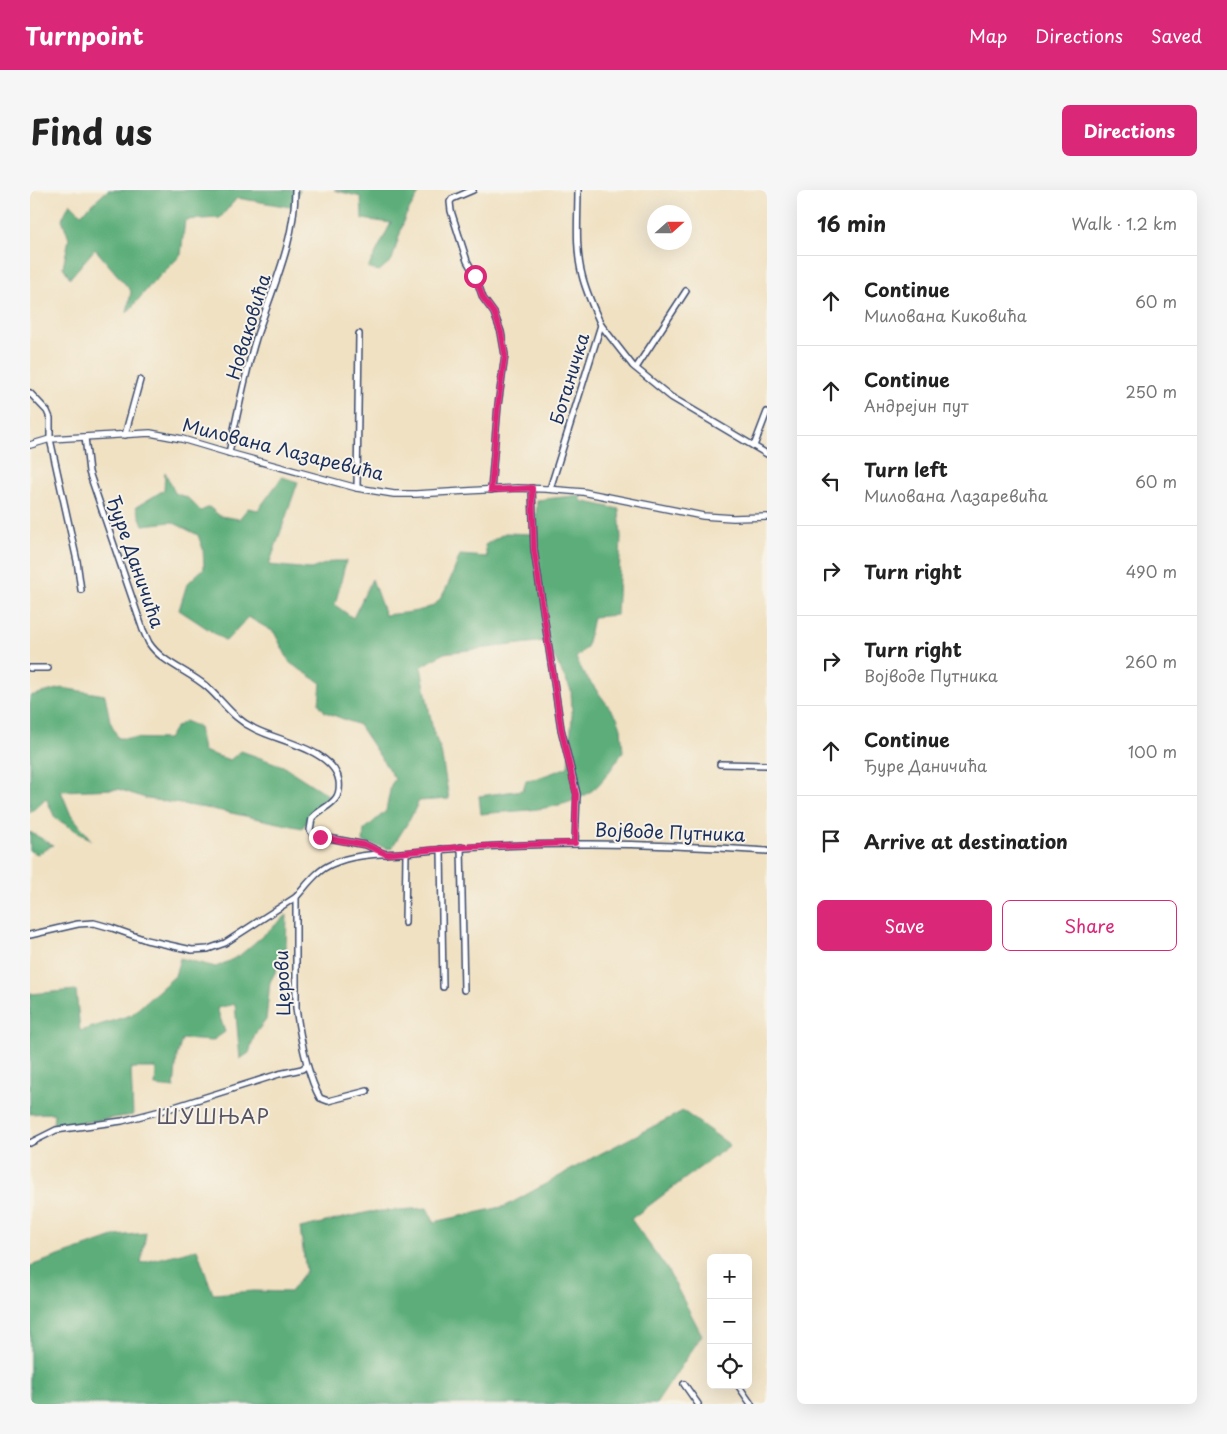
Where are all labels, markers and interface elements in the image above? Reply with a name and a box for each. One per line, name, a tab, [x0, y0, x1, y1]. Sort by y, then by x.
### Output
text: Turnpoint	[25, 17, 144, 53]
text: Map	[969, 22, 1007, 49]
text: Directions	[1035, 22, 1123, 49]
text: Saved	[1151, 22, 1202, 49]
text: Find us	[30, 104, 152, 157]
button: Directions	[1062, 105, 1197, 156]
north arrow	[647, 205, 692, 250]
text: 16 min	[817, 207, 886, 239]
text: Walk · 1.2 km	[1072, 211, 1177, 235]
route start	[464, 265, 487, 288]
street label: Новаковића	[219, 270, 277, 383]
text: Continue	[864, 275, 950, 303]
icon: ahead	[817, 287, 845, 315]
text: 60 m	[1135, 289, 1177, 313]
text: Милована Киковића	[864, 303, 1027, 327]
street label: Ботаничка	[542, 329, 595, 428]
text: Continue	[864, 365, 950, 393]
icon: ahead	[817, 377, 845, 405]
text: 250 m	[1126, 379, 1177, 403]
text: Андрејин пут	[864, 393, 969, 417]
street label: Милована Лазаревића	[180, 410, 388, 487]
text: Turn left	[864, 455, 948, 483]
icon: left	[817, 467, 845, 495]
text: 60 m	[1135, 469, 1177, 493]
text: Милована Лазаревића	[864, 483, 1048, 507]
street label: Ђуре Даничића	[101, 492, 172, 632]
icon: right	[817, 557, 845, 585]
text: Turn right	[864, 557, 962, 585]
text: 490 m	[1126, 559, 1177, 583]
text: Turn right	[864, 635, 962, 663]
icon: right	[817, 647, 845, 675]
text: 260 m	[1125, 649, 1177, 673]
text: Војводе Путника	[864, 663, 998, 687]
text: Continue	[864, 725, 950, 753]
icon: ahead	[817, 737, 845, 765]
text: 100 m	[1128, 739, 1177, 763]
text: Ђуре Даничића	[864, 753, 987, 777]
street label: Војводе Путника	[594, 815, 746, 848]
route end	[309, 826, 332, 849]
icon: arrive	[817, 827, 845, 855]
text: Arrive at destination	[864, 827, 1068, 855]
button: Save	[817, 900, 992, 951]
button: Share	[1002, 900, 1177, 951]
street label: Церови	[267, 950, 296, 1016]
district label: ШУШЊАР	[156, 1101, 270, 1131]
map controls	[707, 1254, 752, 1389]
button: +	[707, 1254, 752, 1299]
button: −	[707, 1299, 752, 1344]
button: locate	[707, 1344, 752, 1389]

